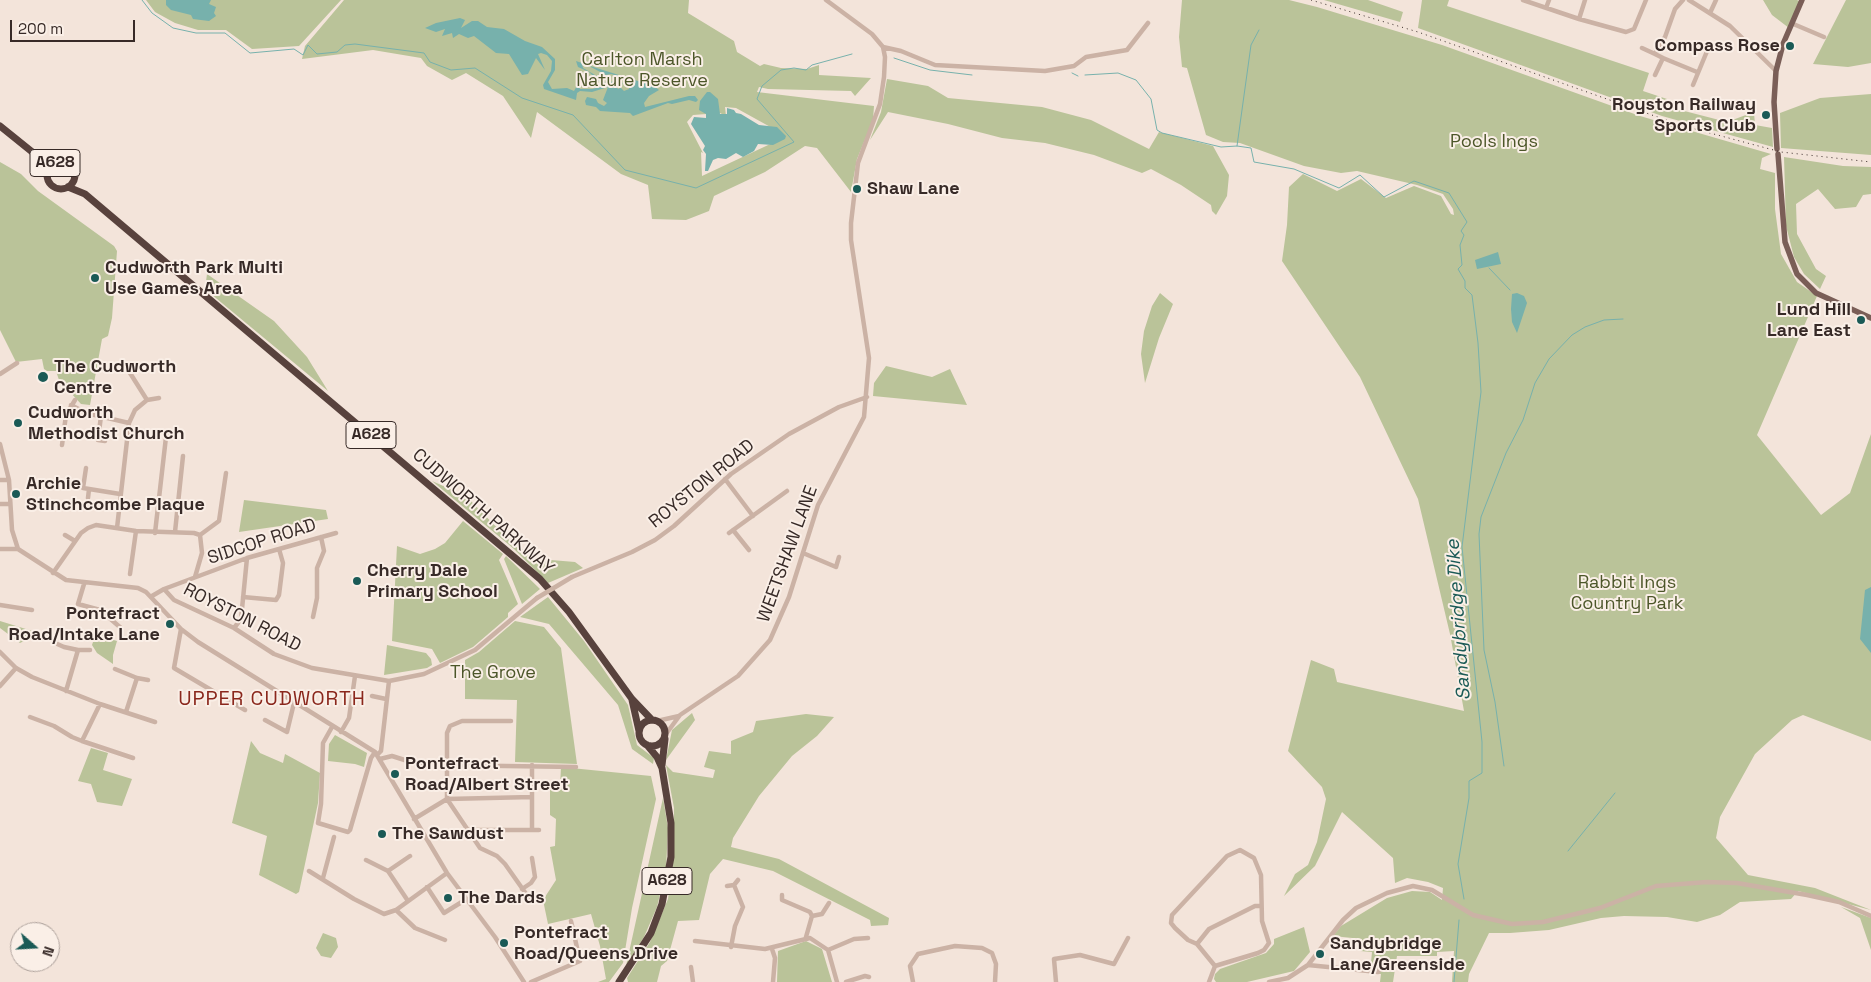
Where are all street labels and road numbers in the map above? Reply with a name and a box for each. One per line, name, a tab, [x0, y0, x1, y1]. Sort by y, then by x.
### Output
road number: A628	[30, 150, 80, 177]
road number: A628	[346, 422, 396, 448]
street label: ROYSTON ROAD	[645, 435, 759, 533]
street label: CUDWORTH PARKWAY	[408, 445, 558, 579]
street label: WEETSHAW LANE	[753, 483, 823, 625]
street label: SIDCOP ROAD	[205, 514, 319, 570]
street label: ROYSTON ROAD	[180, 579, 304, 657]
road number: A628	[642, 868, 692, 894]

